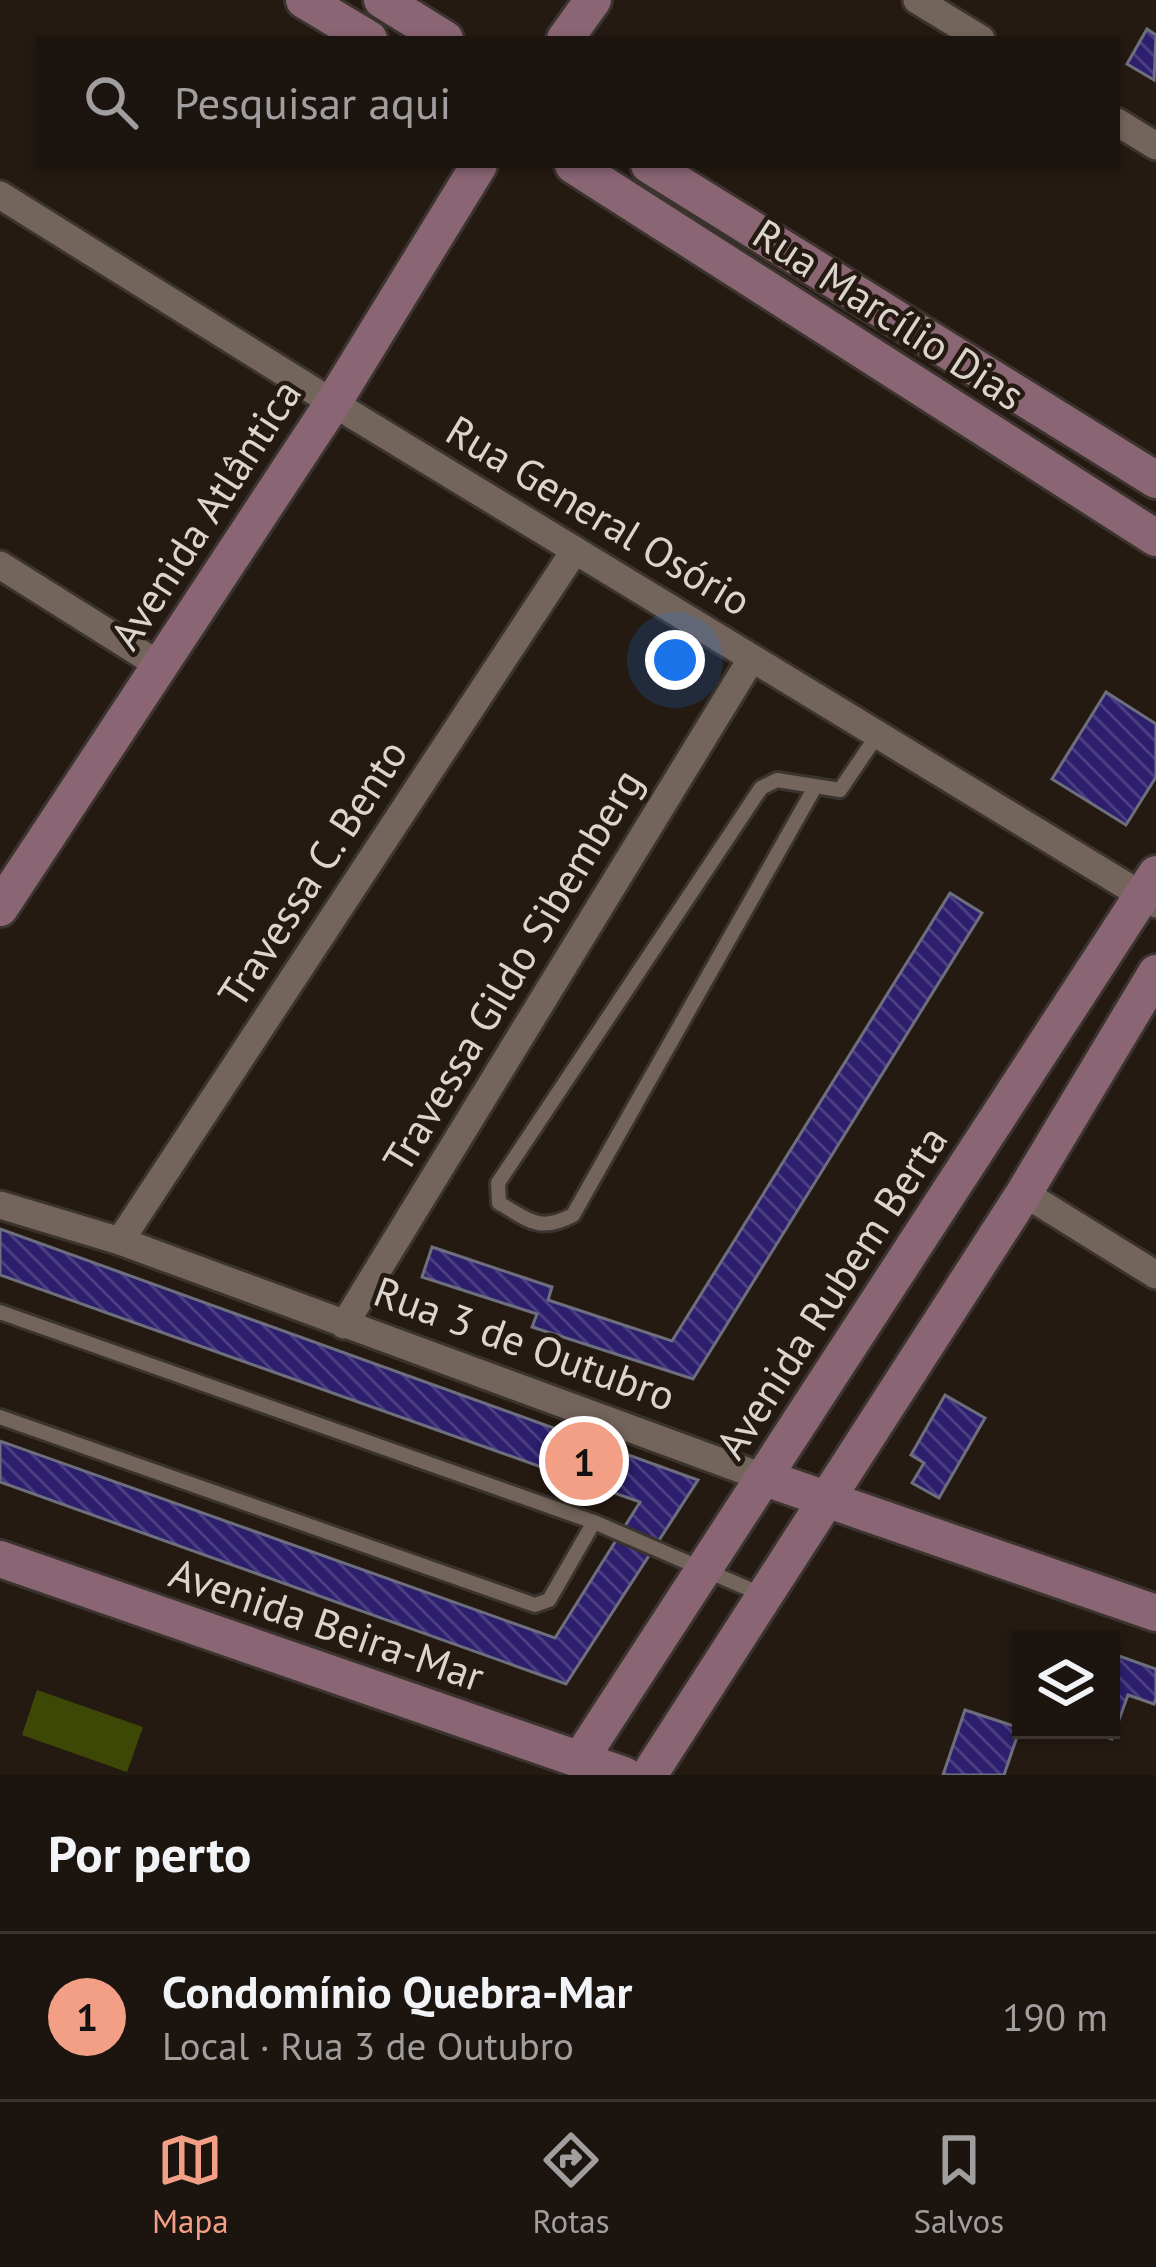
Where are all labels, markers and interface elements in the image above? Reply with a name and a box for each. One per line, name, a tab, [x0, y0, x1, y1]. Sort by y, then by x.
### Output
search box	[36, 36, 1120, 168]
icon: search	[78, 69, 144, 135]
text: Pesquisar aqui	[174, 73, 451, 131]
street label: Rua Marcílio Dias	[743, 206, 1035, 422]
street label: Avenida Atlântica	[97, 368, 313, 660]
street label: Rua General Osório	[436, 402, 762, 628]
your location	[645, 630, 705, 690]
street label: Travessa C. Bento	[205, 729, 419, 1017]
street label: Travessa Gildo Sibemberg	[370, 758, 654, 1182]
street label: Avenida Rubem Berta	[703, 1115, 959, 1469]
street label: Rua 3 de Outubro	[367, 1263, 683, 1423]
pin: 1	[545, 1416, 623, 1506]
street label: Avenida Beira-Mar	[163, 1544, 491, 1704]
map controls	[1012, 1631, 1120, 1739]
button: layers	[1012, 1631, 1120, 1739]
text: Por perto	[48, 1820, 251, 1886]
text: Condomínio Quebra-Mar	[162, 1962, 632, 2020]
text: 1	[76, 1991, 98, 2042]
text: 190 m	[1002, 1991, 1108, 2042]
text: Local · Rua 3 de Outubro	[162, 2020, 574, 2071]
tab: Mapa	[152, 2127, 229, 2242]
tab: Rotas	[532, 2127, 610, 2242]
tab: Salvos	[913, 2127, 1004, 2242]

